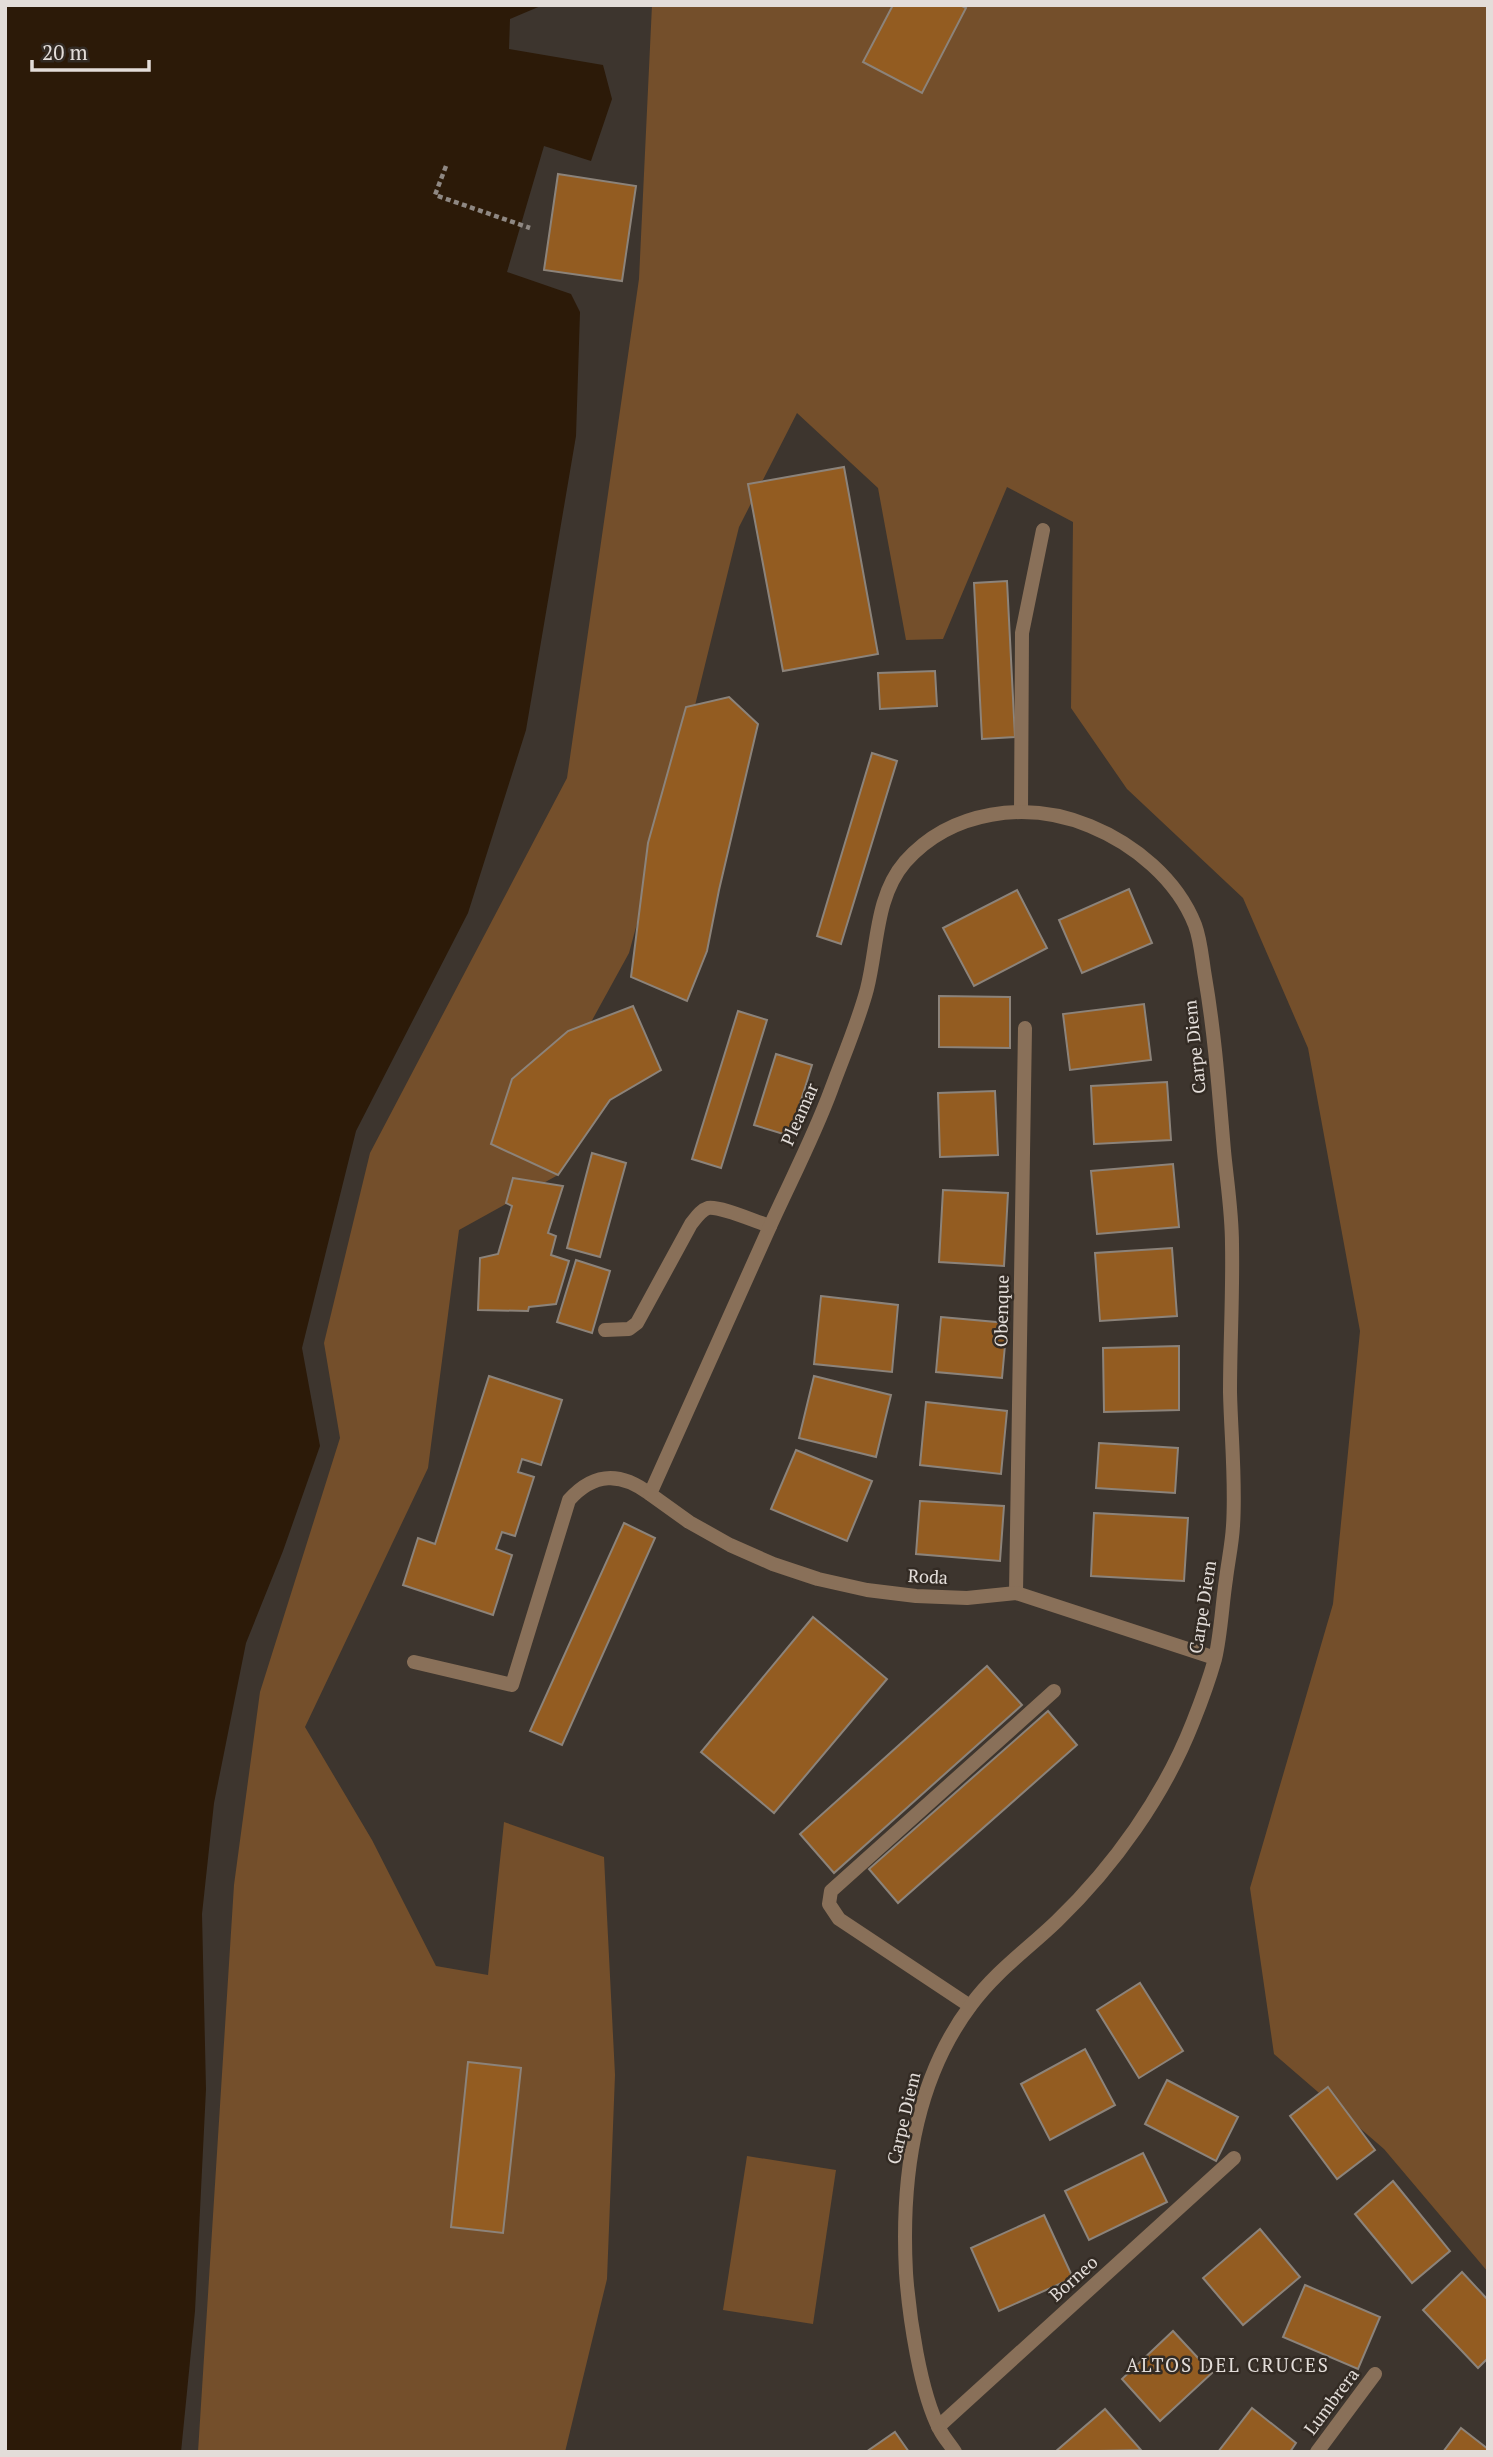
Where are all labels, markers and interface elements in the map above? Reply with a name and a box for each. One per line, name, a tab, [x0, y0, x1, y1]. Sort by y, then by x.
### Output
scale bar	[32, 28, 149, 72]
text: 20 m	[42, 38, 88, 66]
street label: Carpe Diem	[1177, 999, 1211, 1095]
street label: Pleamar	[775, 1079, 823, 1149]
street label: Obenque	[988, 1275, 1014, 1347]
street label: Carpe Diem	[1183, 1558, 1221, 1655]
street label: Roda	[907, 1563, 949, 1589]
street label: Carpe Diem	[881, 2069, 925, 2166]
street label: Borneo	[1044, 2250, 1102, 2306]
district label: ALTOS DEL CRUCES	[1126, 2352, 1330, 2377]
street label: Lumbrera	[1298, 2363, 1364, 2439]

